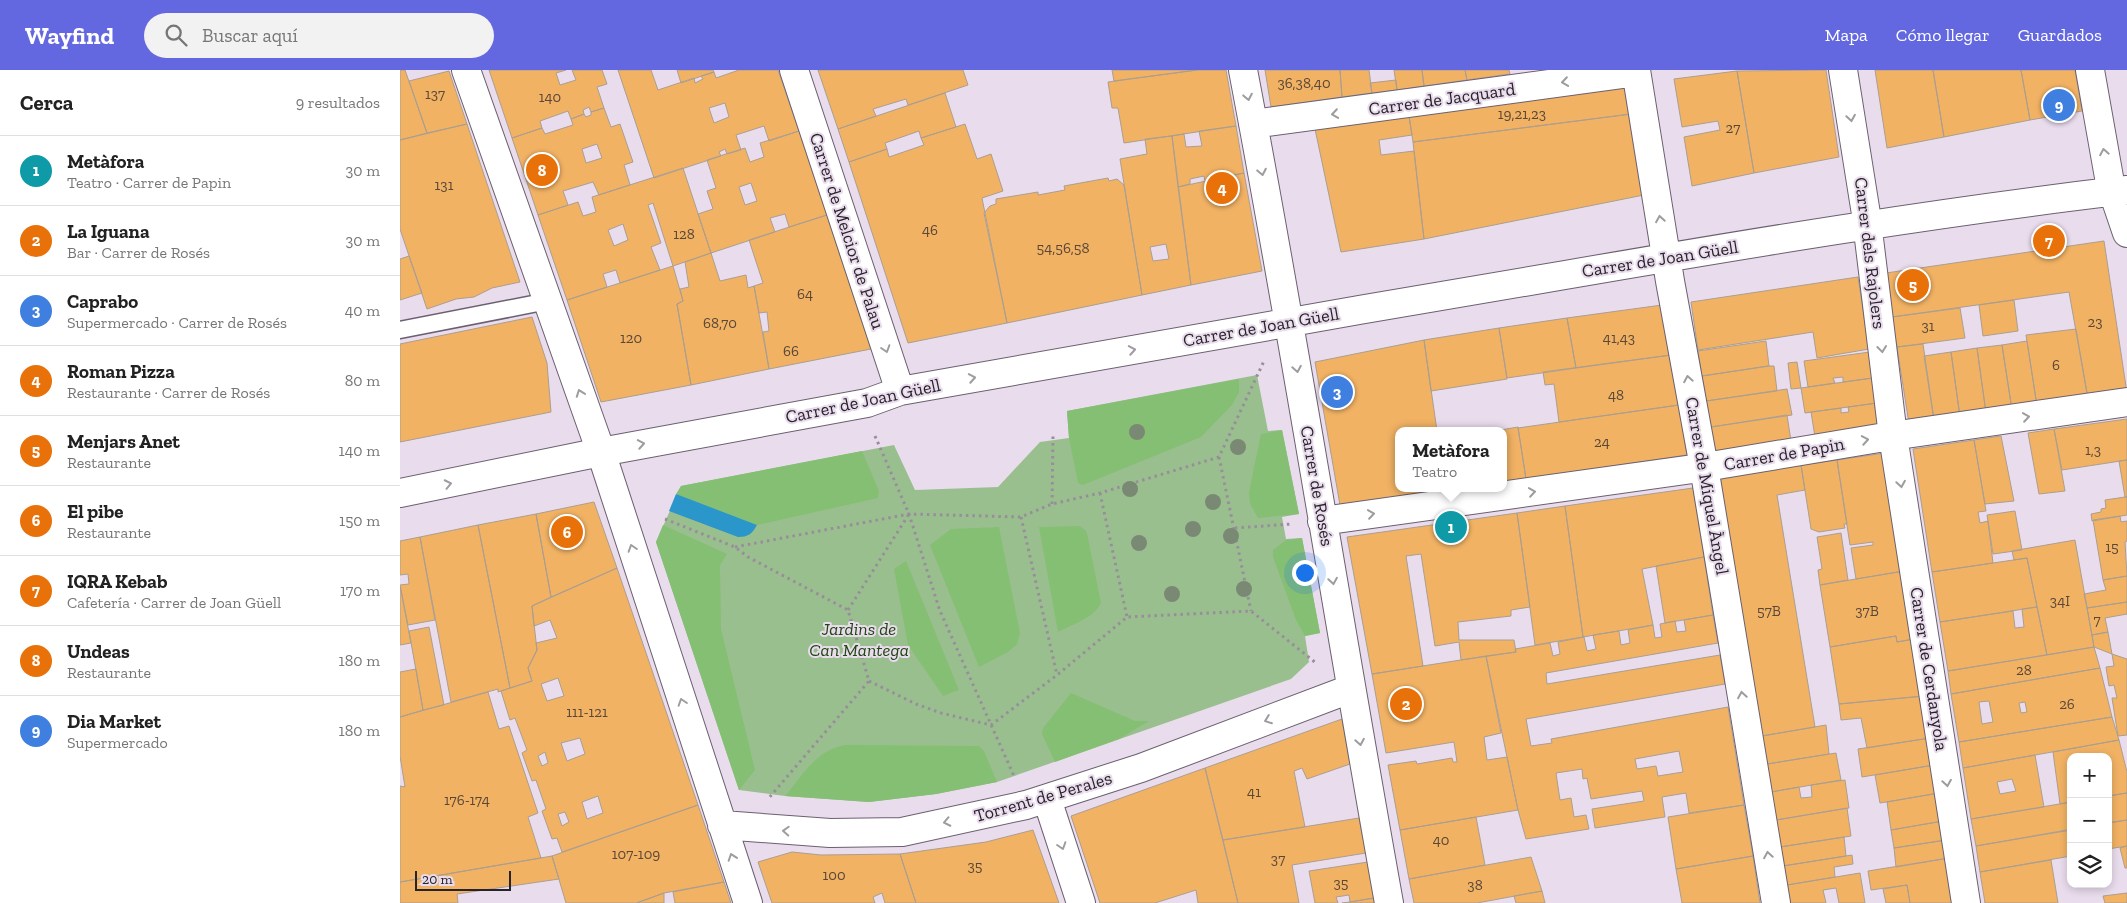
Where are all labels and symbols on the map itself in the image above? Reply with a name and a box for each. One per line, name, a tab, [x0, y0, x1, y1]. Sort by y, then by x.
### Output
house number: 36,38,40	[1277, 74, 1331, 92]
one-way arrow	[1561, 76, 1569, 86]
street label: Carrer de Jacquard	[1367, 78, 1517, 120]
house number: 137	[425, 85, 445, 103]
pin: 9	[2043, 86, 2075, 124]
house number: 140	[539, 88, 561, 106]
one-way arrow	[1243, 92, 1253, 101]
house number: 19,21,23	[1498, 105, 1546, 123]
one-way arrow	[1330, 108, 1338, 119]
one-way arrow	[1845, 115, 1856, 123]
house number: 27	[1726, 119, 1740, 137]
street label: Carrer de Melcior de Palau	[805, 130, 889, 332]
one-way arrow	[2100, 148, 2110, 157]
pin: 8	[526, 151, 558, 189]
one-way arrow	[1257, 167, 1267, 176]
pin: 4	[1206, 169, 1238, 207]
house number: 131	[435, 176, 454, 194]
street label: Carrer dels Rajolers	[1850, 176, 1890, 330]
one-way arrow	[1656, 215, 1666, 223]
house number: 46	[922, 221, 938, 239]
pin: 7	[2033, 222, 2065, 260]
house number: 128	[673, 225, 695, 243]
street label: Carrer de Joan Güell	[1580, 236, 1740, 282]
house number: 54,56,58	[1037, 239, 1089, 257]
pin: 5	[1897, 266, 1929, 304]
house number: 64	[797, 285, 813, 303]
street label: Carrer de Joan Güell	[1181, 302, 1341, 352]
house number: 23	[2087, 313, 2103, 331]
house number: 68,70	[703, 314, 737, 332]
house number: 31	[1921, 317, 1935, 335]
house number: 120	[620, 329, 642, 347]
house number: 41,43	[1603, 329, 1635, 347]
house number: 66	[783, 342, 799, 360]
one-way arrow	[880, 345, 890, 353]
one-way arrow	[1127, 345, 1136, 355]
one-way arrow	[1876, 345, 1887, 353]
house number: 6	[2052, 356, 2060, 374]
one-way arrow	[1291, 365, 1301, 374]
pin: 3	[1321, 373, 1353, 411]
street label: Carrer de Joan Güell	[783, 374, 943, 428]
one-way arrow	[968, 374, 976, 384]
one-way arrow	[1683, 375, 1693, 383]
house number: 48	[1608, 386, 1624, 404]
one-way arrow	[576, 390, 586, 398]
street label: Carrer de Miquel Àngel	[1681, 395, 1734, 577]
one-way arrow	[2022, 412, 2030, 422]
street label: Carrer de Rosés	[1296, 424, 1338, 548]
street label: Carrer de Papin	[1722, 432, 1847, 475]
house number: 24	[1594, 433, 1610, 451]
one-way arrow	[1861, 436, 1870, 446]
one-way arrow	[637, 440, 646, 450]
house number: 1,3	[2085, 441, 2101, 459]
one-way arrow	[443, 479, 452, 489]
one-way arrow	[1895, 480, 1905, 488]
one-way arrow	[1527, 487, 1536, 497]
pin: 1	[1435, 508, 1467, 546]
one-way arrow	[1367, 509, 1375, 520]
pin: 6	[551, 513, 583, 551]
house number: 15	[2105, 538, 2119, 556]
one-way arrow	[627, 544, 637, 552]
your location	[1292, 560, 1318, 586]
one-way arrow	[1327, 577, 1337, 586]
street label: Carrer de Cerdanyola	[1905, 586, 1953, 753]
house number: 34I	[2050, 592, 2070, 610]
house number: 57B	[1757, 602, 1781, 620]
house number: 37B	[1855, 602, 1879, 620]
house number: 7	[2093, 611, 2101, 629]
park label: Jardins de Can Mantega	[809, 618, 909, 661]
house number: 28	[2016, 661, 2032, 679]
pin: 2	[1390, 685, 1422, 723]
one-way arrow	[1737, 690, 1747, 699]
house number: 26	[2059, 695, 2075, 713]
one-way arrow	[677, 699, 687, 707]
house number: 111-121	[566, 703, 608, 721]
one-way arrow	[1264, 714, 1273, 724]
one-way arrow	[1354, 737, 1364, 746]
street label: Torrent de Perales	[972, 767, 1114, 827]
one-way arrow	[1942, 778, 1952, 787]
house number: 41	[1247, 783, 1261, 801]
house number: 176-174	[444, 791, 490, 809]
one-way arrow	[943, 816, 952, 827]
one-way arrow	[781, 825, 789, 836]
house number: 40	[1433, 831, 1449, 849]
one-way arrow	[1056, 841, 1066, 849]
house number: 107-109	[612, 845, 660, 863]
house number: 37	[1271, 850, 1285, 868]
one-way arrow	[1763, 851, 1774, 859]
one-way arrow	[728, 853, 738, 861]
house number: 35	[967, 857, 983, 875]
house number: 100	[822, 866, 846, 884]
scale bar	[415, 868, 511, 891]
house number: 35	[1333, 874, 1349, 892]
house number: 38	[1467, 876, 1483, 894]

